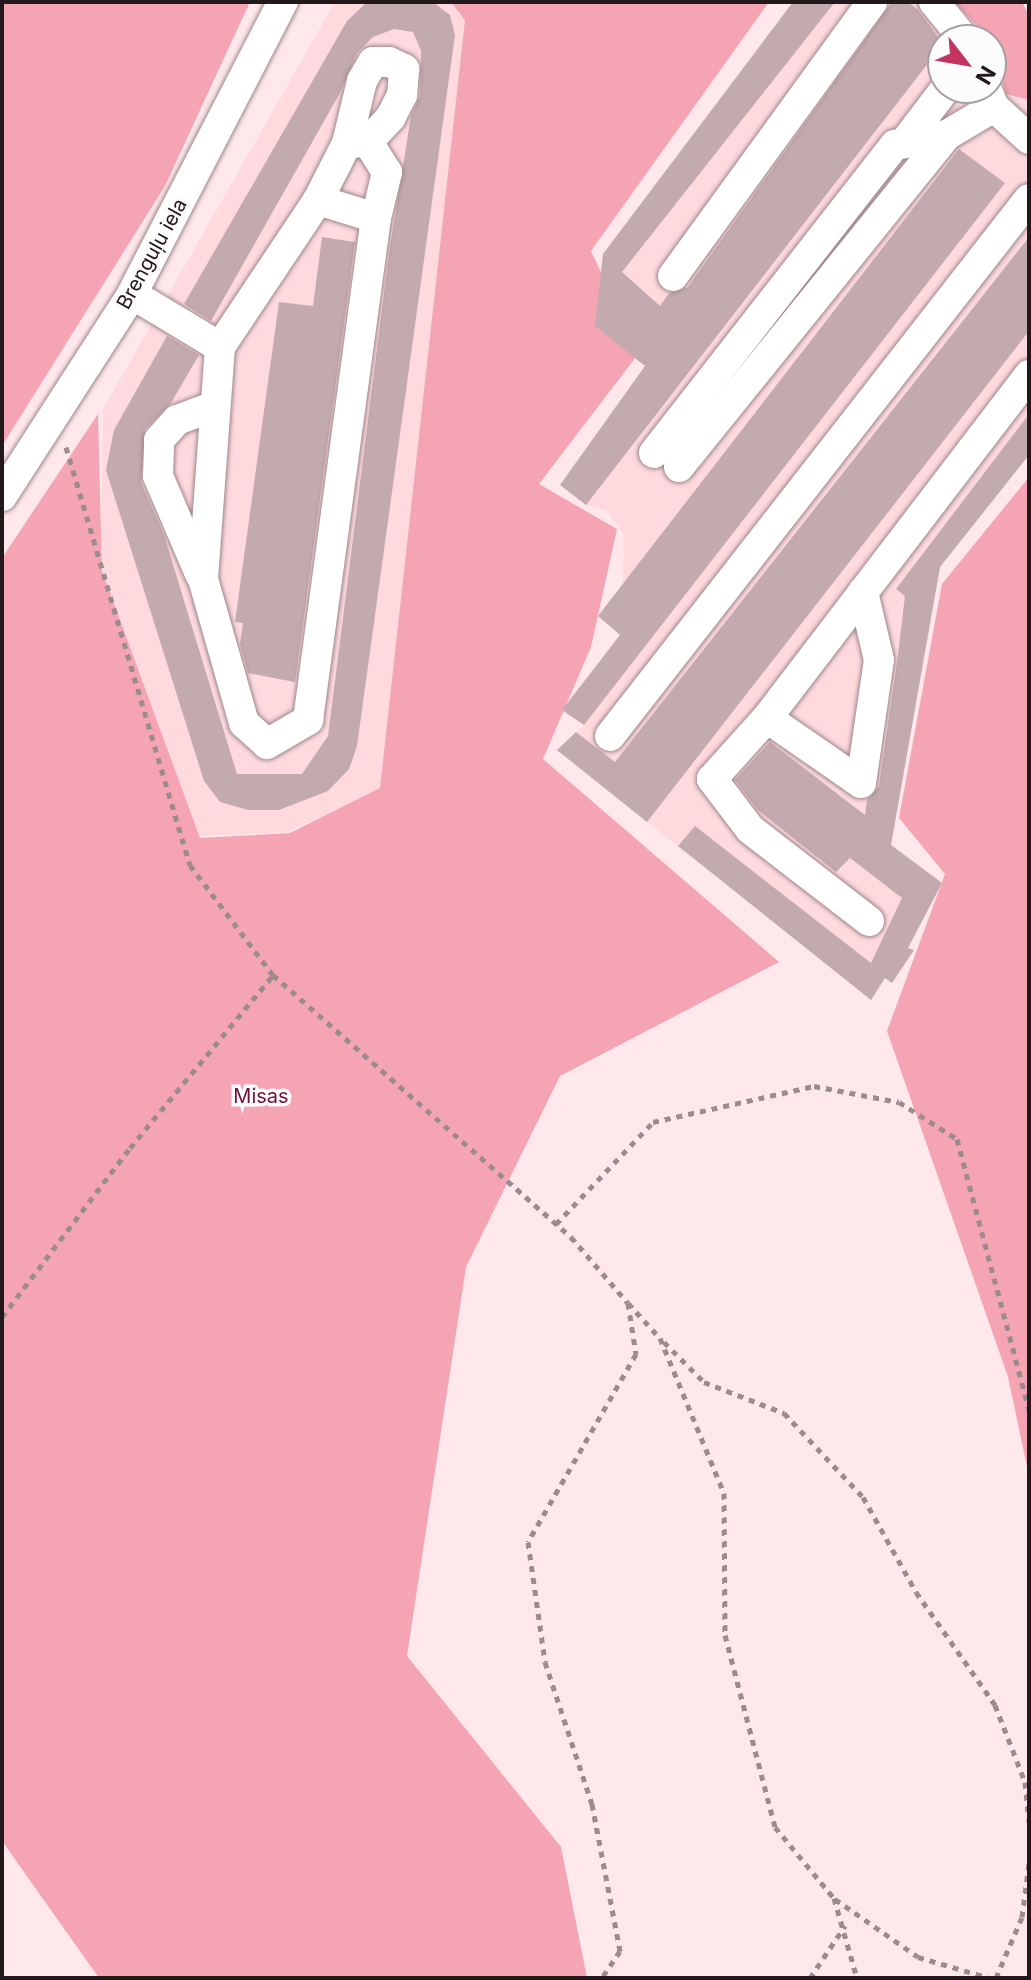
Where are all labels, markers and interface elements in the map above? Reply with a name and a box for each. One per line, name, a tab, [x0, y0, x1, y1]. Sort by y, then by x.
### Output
north arrow	[927, 24, 1007, 104]
text: N	[970, 61, 1001, 89]
street label: Brenguļu iela	[112, 195, 192, 313]
park label: Misas	[233, 1084, 289, 1108]

